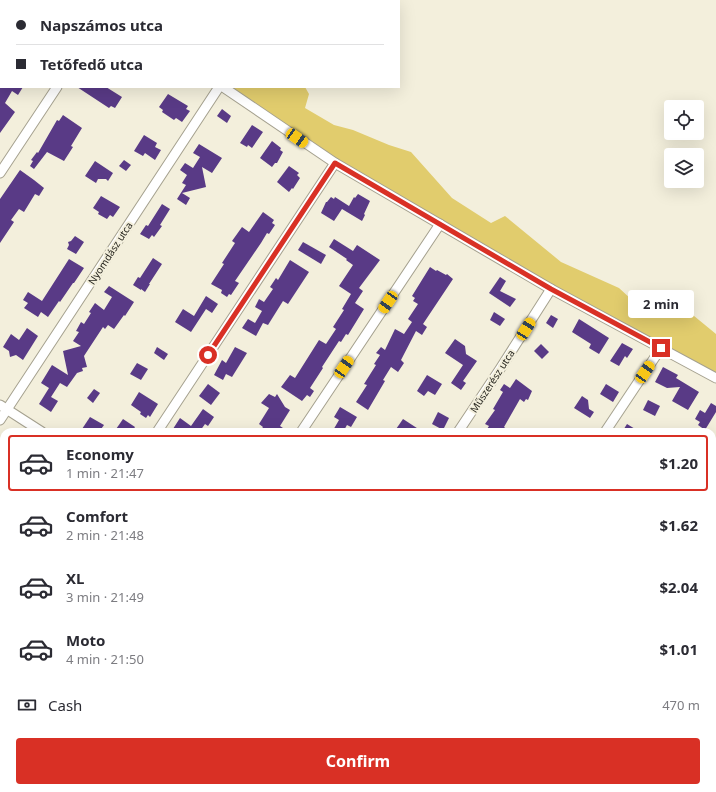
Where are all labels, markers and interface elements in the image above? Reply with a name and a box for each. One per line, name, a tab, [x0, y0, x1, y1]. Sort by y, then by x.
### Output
text: Napszámos utca	[40, 15, 163, 35]
text: Tetőfedő utca	[40, 54, 143, 74]
map controls	[664, 100, 704, 188]
button: locate	[664, 100, 704, 140]
car	[284, 126, 310, 150]
button: layers	[664, 148, 704, 188]
street label: Nyomdász utca	[84, 219, 136, 287]
car	[376, 289, 400, 315]
callout: 2 min	[628, 290, 694, 318]
text: 2 min	[643, 295, 679, 313]
car	[515, 316, 537, 342]
route end	[652, 339, 670, 357]
route start	[199, 346, 217, 364]
street label: Műszerész utca	[466, 347, 518, 415]
car	[332, 354, 356, 380]
car	[633, 359, 657, 385]
text: Economy	[66, 444, 134, 464]
icon: car	[18, 445, 54, 481]
text: $1.20	[659, 453, 698, 473]
text: 1 min · 21:47	[66, 464, 144, 482]
text: Comfort	[66, 506, 128, 526]
icon: car	[18, 507, 54, 543]
text: $1.62	[659, 515, 698, 535]
text: 2 min · 21:48	[66, 526, 144, 544]
text: XL	[66, 568, 84, 588]
icon: car	[18, 569, 54, 605]
text: $2.04	[659, 577, 698, 597]
text: 3 min · 21:49	[66, 588, 144, 606]
text: Moto	[66, 630, 105, 650]
icon: car	[18, 631, 54, 667]
text: $1.01	[659, 639, 698, 659]
text: 4 min · 21:50	[66, 650, 144, 668]
icon: cash	[16, 694, 38, 716]
text: Cash	[48, 695, 82, 715]
text: 470 m	[662, 696, 700, 714]
button: Confirm	[16, 738, 700, 784]

